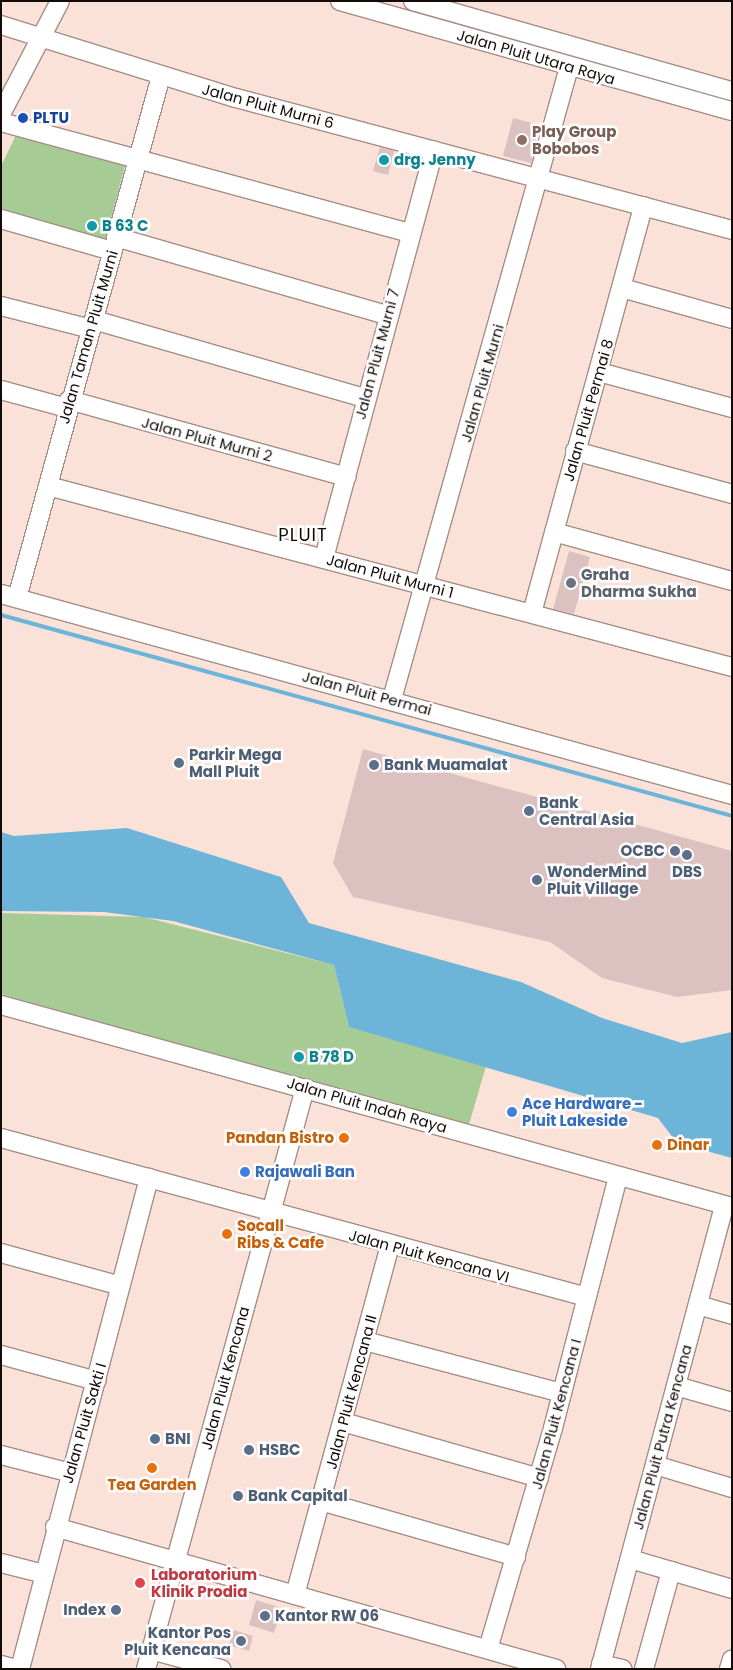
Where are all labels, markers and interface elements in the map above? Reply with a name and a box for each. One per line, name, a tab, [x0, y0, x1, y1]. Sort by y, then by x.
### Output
street label: Jalan Pluit Utara Raya	[455, 26, 617, 88]
street label: Jalan Pluit Murni 6	[200, 80, 336, 132]
place label: PLTU	[33, 109, 69, 127]
marker: PLTU	[17, 112, 29, 124]
place label: Play Group Bobobos	[532, 122, 616, 157]
marker: Play Group Bobobos	[516, 134, 528, 146]
place label: drg. Jenny	[394, 151, 476, 169]
marker: drg. Jenny	[378, 154, 390, 166]
place label: B 63 C	[102, 217, 148, 235]
marker: B 63 C	[86, 220, 98, 232]
street label: Jalan Taman Pluit Murni	[55, 248, 121, 426]
street label: Jalan Pluit Murni 7	[351, 287, 403, 421]
street label: Jalan Pluit Murni	[457, 322, 507, 444]
street label: Jalan Pluit Permai 8	[559, 337, 617, 483]
street label: Jalan Pluit Murni 2	[140, 413, 274, 465]
district label: PLUIT	[278, 524, 328, 546]
street label: Jalan Pluit Murni 1	[324, 550, 456, 602]
place label: Graha Dharma Sukha	[581, 565, 697, 600]
marker: Graha Dharma Sukha	[565, 577, 577, 589]
street label: Jalan Pluit Permai	[300, 667, 434, 719]
place label: Parkir Mega Mall Pluit	[189, 745, 282, 780]
place label: Bank Muamalat	[384, 756, 507, 774]
marker: Parkir Mega Mall Pluit	[173, 757, 185, 769]
marker: Bank Muamalat	[368, 759, 380, 771]
place label: Bank Central Asia	[539, 793, 634, 828]
marker: Bank Central Asia	[523, 805, 535, 817]
place label: OCBC	[620, 842, 665, 860]
marker: OCBC	[669, 845, 681, 857]
marker: DBS	[681, 849, 693, 861]
place label: WonderMind Pluit Village	[547, 862, 647, 897]
place label: DBS	[672, 863, 702, 881]
marker: WonderMind Pluit Village	[531, 874, 543, 886]
place label: B 78 D	[309, 1048, 354, 1066]
marker: B 78 D	[293, 1051, 305, 1063]
street label: Jalan Pluit Indah Raya	[285, 1074, 449, 1136]
place label: Ace Hardware - Pluit Lakeside	[522, 1094, 643, 1129]
marker: Ace Hardware - Pluit Lakeside	[506, 1106, 518, 1118]
place label: Pandan Bistro	[226, 1129, 334, 1147]
marker: Pandan Bistro	[338, 1132, 350, 1144]
place label: Dinar	[667, 1136, 709, 1154]
marker: Dinar	[651, 1139, 663, 1151]
place label: Rajawali Ban	[255, 1163, 355, 1181]
marker: Rajawali Ban	[239, 1166, 251, 1178]
place label: Socall Ribs & Cafe	[237, 1216, 324, 1251]
street label: Jalan Pluit Kencana VI	[347, 1226, 511, 1286]
marker: Socall Ribs & Cafe	[221, 1228, 233, 1240]
street label: Jalan Pluit Kencana	[197, 1304, 253, 1452]
street label: Jalan Pluit Kencana II	[322, 1313, 380, 1471]
street label: Jalan Pluit Kencana I	[527, 1337, 585, 1491]
street label: Jalan Pluit Putra Kencana	[629, 1342, 695, 1532]
street label: Jalan Pluit Sakti I	[58, 1361, 110, 1485]
place label: BNI	[165, 1430, 191, 1448]
marker: BNI	[149, 1433, 161, 1445]
place label: HSBC	[259, 1441, 301, 1459]
marker: HSBC	[243, 1444, 255, 1456]
marker: Tea Garden	[146, 1462, 158, 1474]
place label: Tea Garden	[107, 1476, 197, 1494]
place label: Bank Capital	[248, 1487, 348, 1505]
marker: Bank Capital	[232, 1490, 244, 1502]
place label: Laboratorium Klinik Prodia	[151, 1565, 257, 1600]
marker: Laboratorium Klinik Prodia	[133, 1576, 147, 1590]
place label: Index	[63, 1601, 106, 1619]
marker: Index	[110, 1604, 122, 1616]
place label: Kantor RW 06	[275, 1607, 379, 1625]
marker: Kantor RW 06	[259, 1610, 271, 1622]
place label: Kantor Pos Pluit Kencana	[124, 1623, 231, 1658]
marker: Kantor Pos Pluit Kencana	[235, 1635, 247, 1647]

